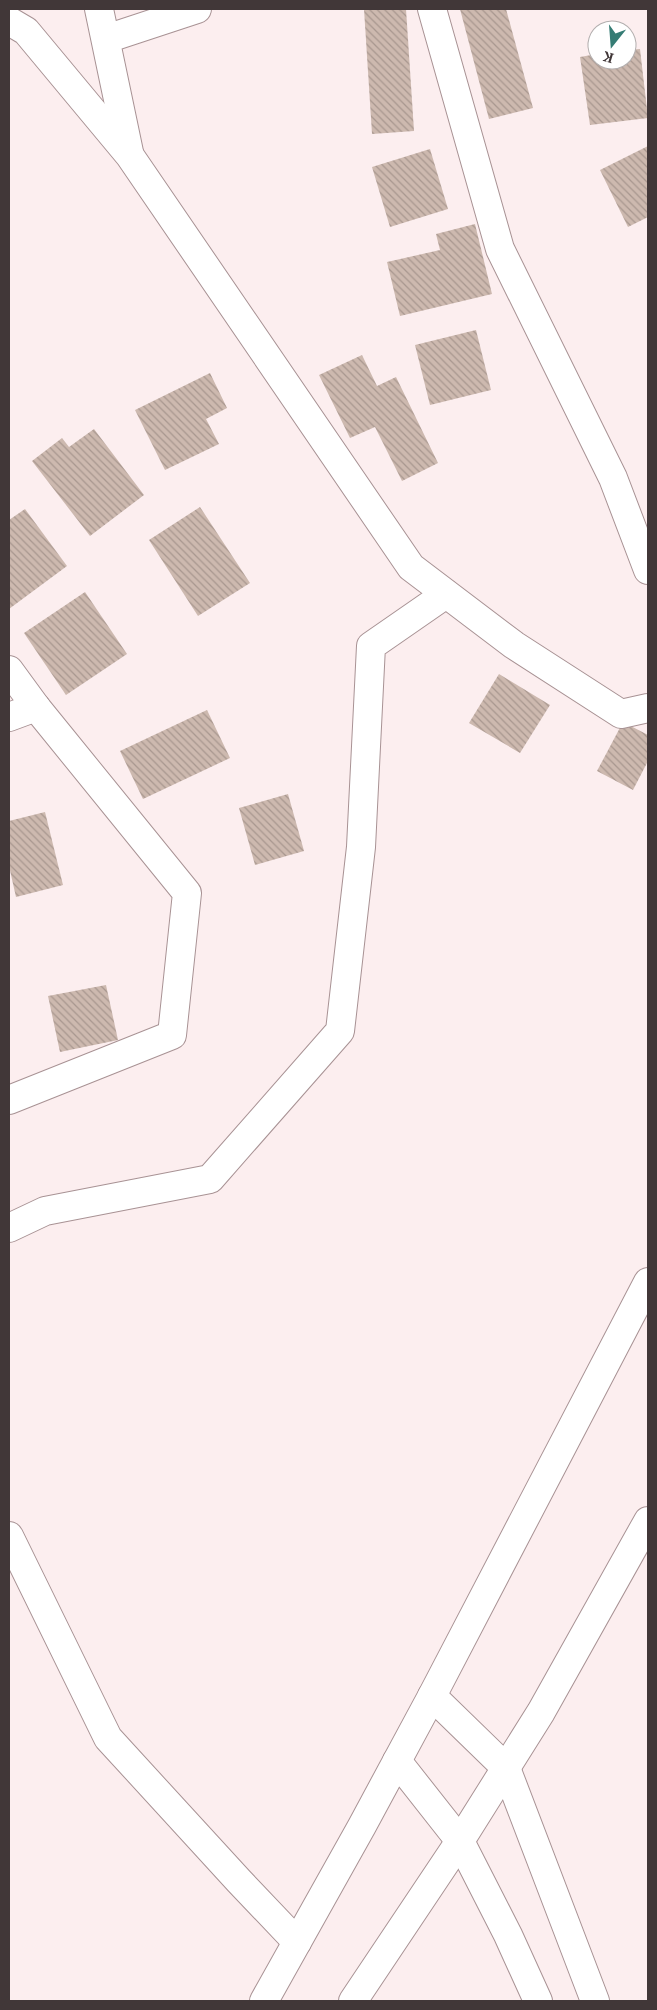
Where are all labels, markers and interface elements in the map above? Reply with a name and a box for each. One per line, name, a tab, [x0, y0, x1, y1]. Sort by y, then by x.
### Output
north arrow	[587, 20, 637, 70]
text: K	[600, 47, 616, 68]

